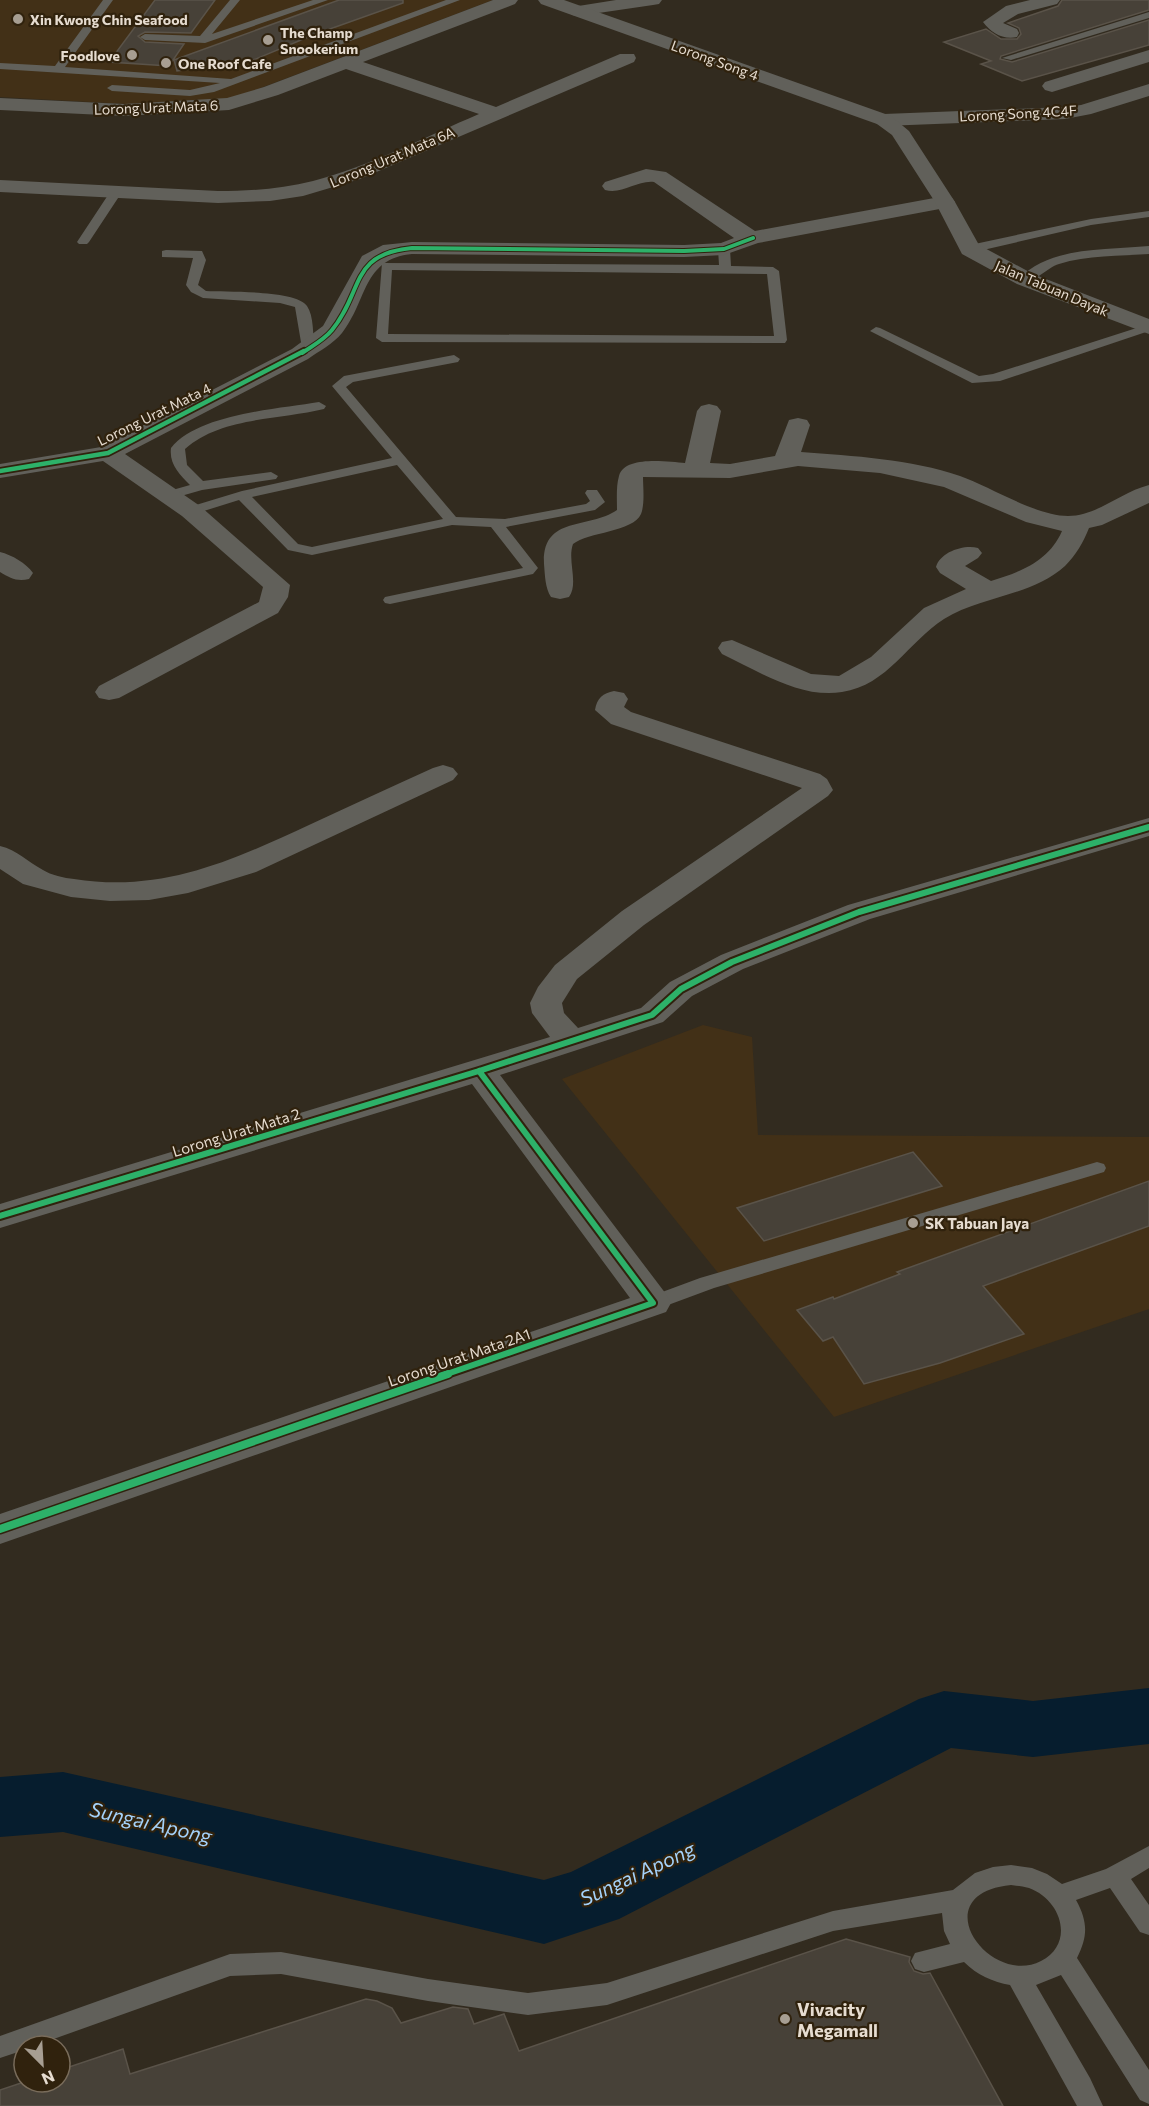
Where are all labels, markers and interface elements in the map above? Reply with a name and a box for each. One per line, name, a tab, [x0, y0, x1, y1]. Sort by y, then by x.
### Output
place label: Xin Kwong Chin Seafood	[30, 11, 188, 28]
marker: Xin Kwong Chin Seafood	[11, 12, 25, 26]
place label: The Champ Snookerium	[280, 24, 358, 57]
marker: The Champ Snookerium	[261, 33, 275, 47]
street label: Lorong Song 4	[669, 36, 762, 84]
place label: Foodlove	[61, 47, 120, 64]
marker: Foodlove	[125, 48, 139, 62]
place label: One Roof Cafe	[178, 55, 272, 72]
marker: One Roof Cafe	[159, 56, 173, 70]
street label: Lorong Urat Mata 6	[93, 96, 219, 118]
street label: Lorong Song 4C4F	[959, 101, 1077, 125]
street label: Lorong Urat Mata 6A	[327, 123, 457, 191]
street label: Jalan Tabuan Dayak	[993, 256, 1112, 320]
street label: Lorong Urat Mata 4	[94, 379, 214, 449]
street label: Lorong Urat Mata 2	[170, 1104, 302, 1160]
place label: SK Tabuan Jaya	[925, 1214, 1029, 1232]
marker: SK Tabuan Jaya	[906, 1216, 920, 1230]
street label: Lorong Urat Mata 2A1	[385, 1324, 533, 1390]
water label: Sungai Apong	[88, 1796, 215, 1848]
water label: Sungai Apong	[576, 1835, 699, 1910]
place label: Vivacity Megamall	[797, 1998, 878, 2041]
marker: Vivacity Megamall	[778, 2012, 792, 2026]
north arrow	[12, 2034, 72, 2094]
text: N	[39, 2067, 58, 2089]

